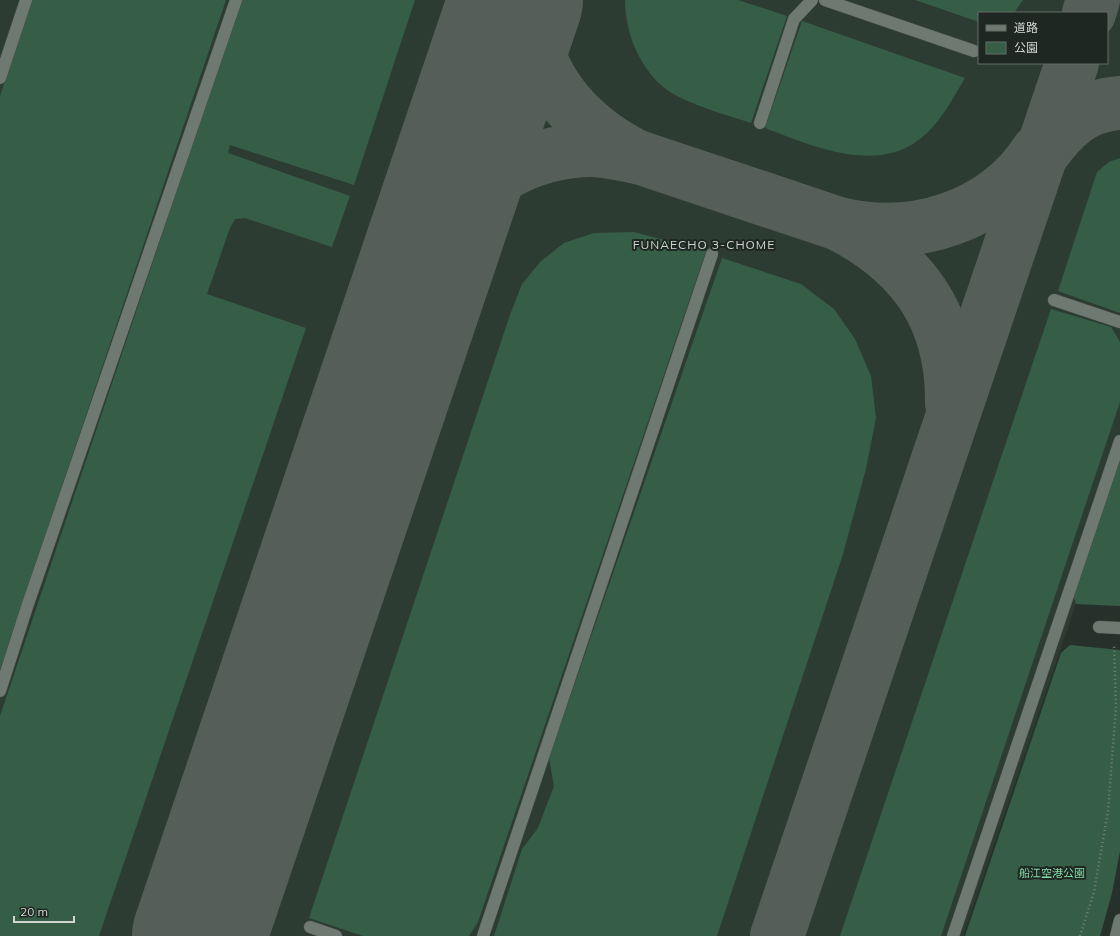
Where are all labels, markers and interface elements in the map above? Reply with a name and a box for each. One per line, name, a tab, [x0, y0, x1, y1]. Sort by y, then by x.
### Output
legend	[978, 12, 1108, 64]
text: 道路	[1014, 20, 1038, 35]
text: 公園	[1014, 40, 1038, 55]
district label: FUNAECHO 3-CHOME	[633, 237, 775, 252]
park label: 船江空港公園	[1019, 866, 1085, 880]
scale bar	[14, 898, 74, 924]
text: 20 m	[20, 904, 48, 919]

